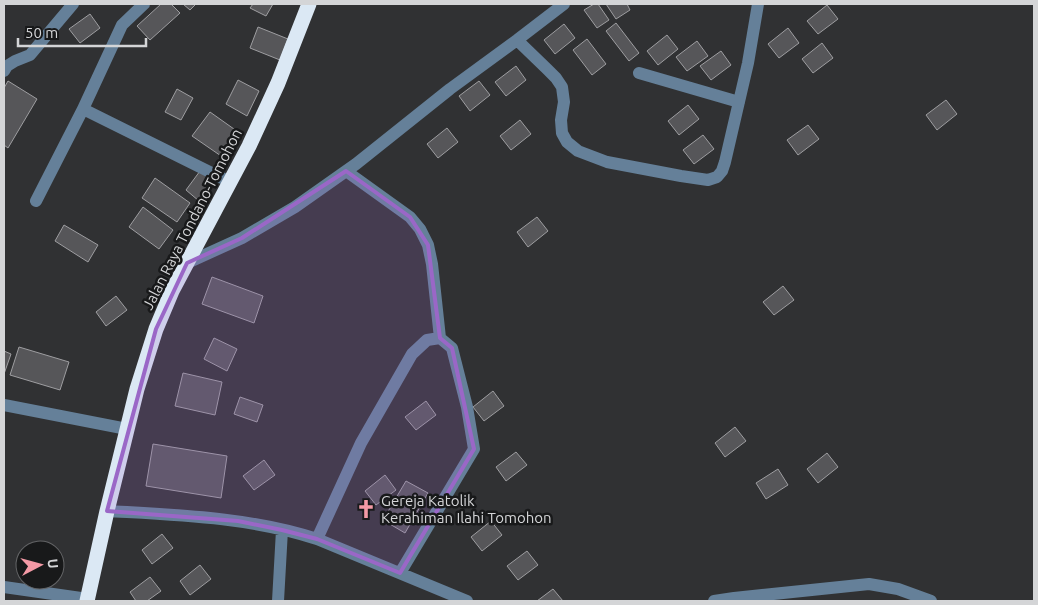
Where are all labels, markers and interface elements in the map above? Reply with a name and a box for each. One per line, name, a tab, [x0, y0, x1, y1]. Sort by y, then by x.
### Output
scale bar	[18, 15, 145, 47]
text: 50 m	[25, 24, 58, 41]
street label: Jalan Raya Tondano-Tomohon	[139, 126, 245, 312]
place label: Gereja Katolik Kerahiman Ilahi Tomohon	[381, 492, 552, 526]
church icon: Gereja Katolik Kerahiman Ilahi Tomohon	[355, 498, 377, 520]
north arrow	[15, 540, 65, 590]
text: U	[44, 558, 61, 569]

